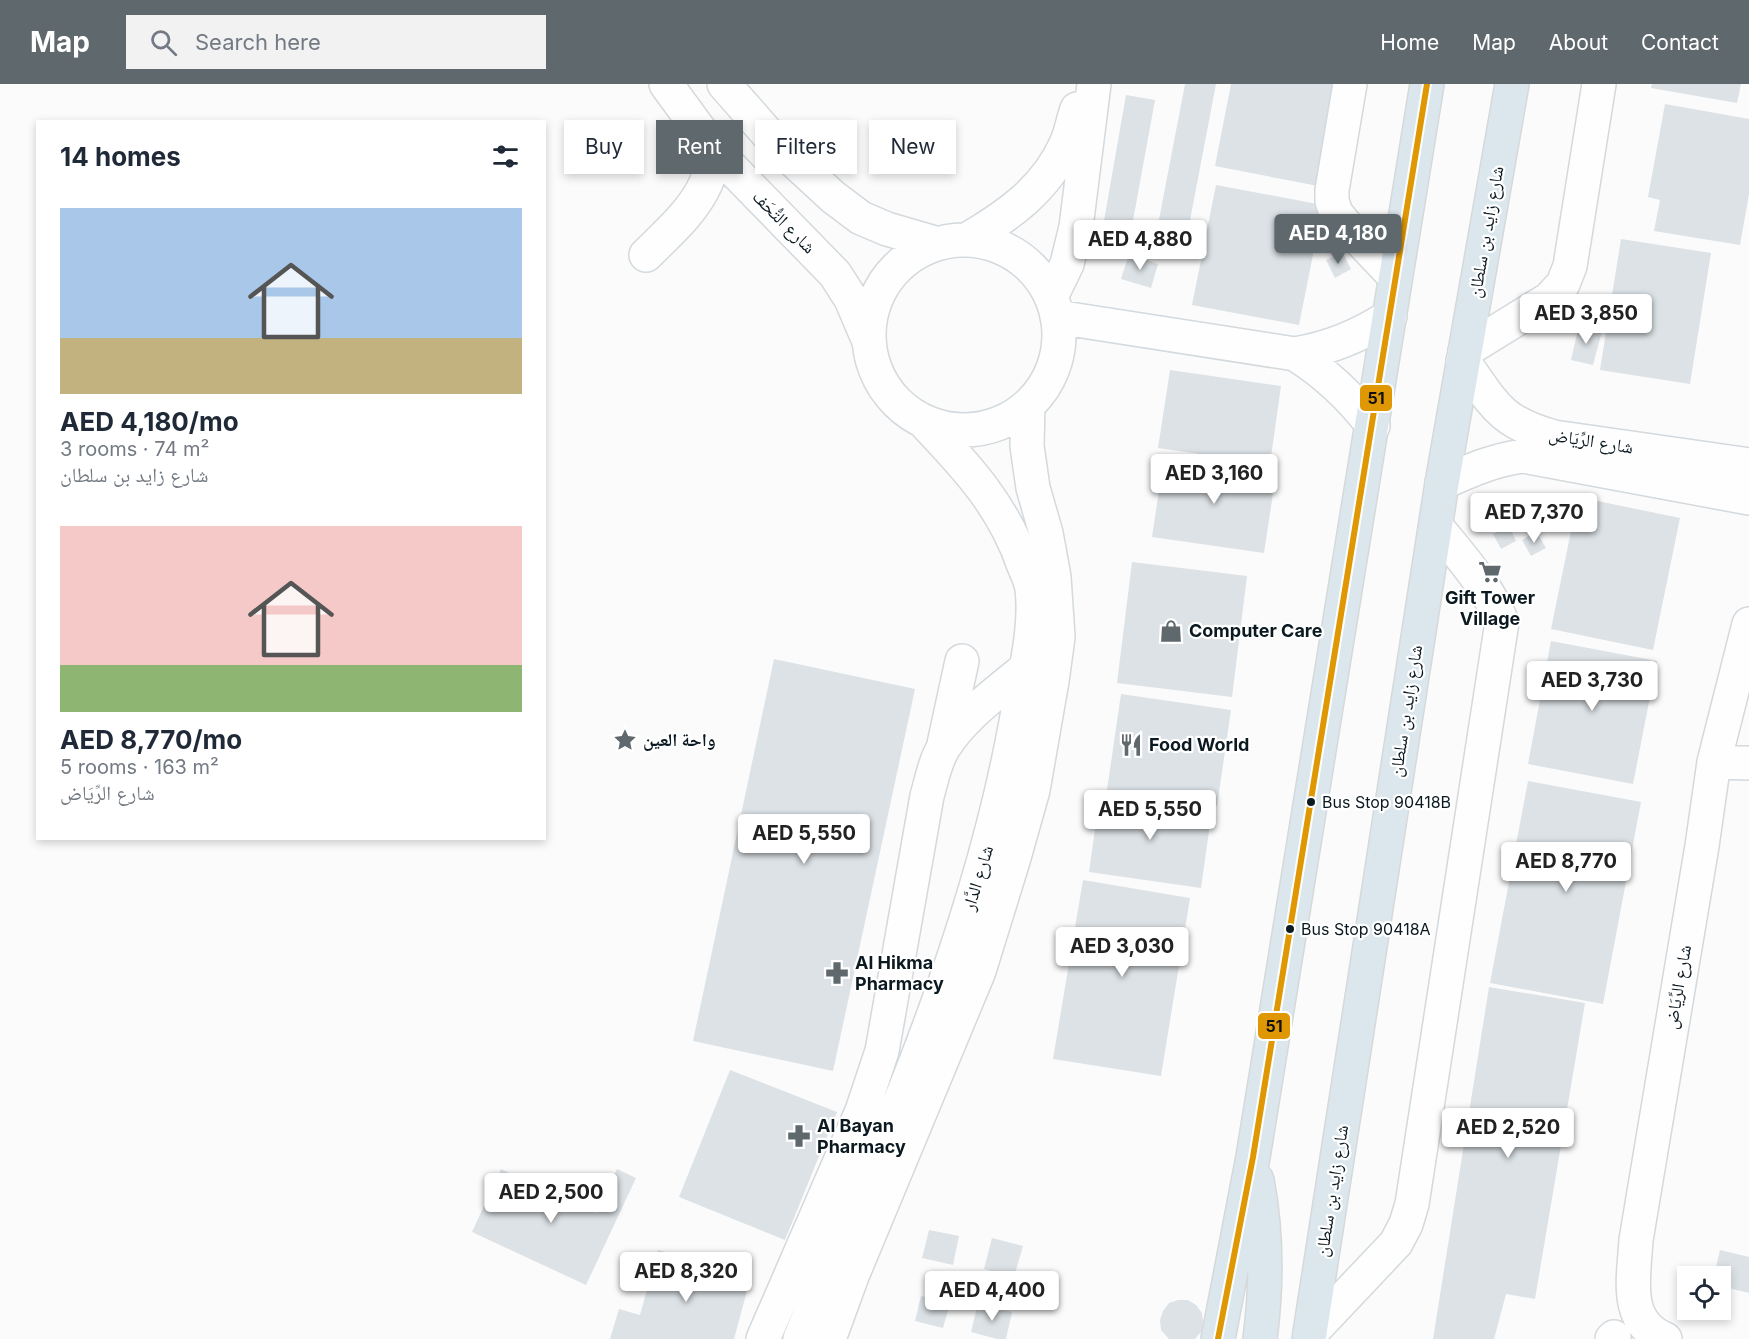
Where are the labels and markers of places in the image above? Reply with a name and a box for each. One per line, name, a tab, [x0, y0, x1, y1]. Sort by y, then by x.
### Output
pin: AED 4,180	[1269, 214, 1407, 265]
pin: AED 4,880	[1071, 220, 1209, 271]
pin: AED 3,850	[1517, 294, 1655, 345]
pin: AED 3,160	[1145, 454, 1283, 505]
pin: AED 7,370	[1465, 493, 1603, 544]
supermarket icon: Gift Tower Village	[1477, 559, 1503, 585]
place label: Gift Tower Village	[1445, 587, 1535, 629]
shop icon: Computer Care	[1158, 618, 1184, 644]
place label: Computer Care	[1189, 620, 1323, 641]
pin: AED 3,730	[1523, 661, 1661, 712]
place icon: واحة العين	[612, 727, 638, 753]
place label: واحة العين	[643, 729, 716, 751]
restaurant icon: Food World	[1118, 732, 1144, 758]
place label: Food World	[1149, 734, 1249, 755]
pin: AED 5,550	[1081, 790, 1219, 841]
place label: Bus Stop 90418B	[1322, 792, 1451, 812]
marker: Bus Stop 90418B	[1305, 796, 1317, 808]
pin: AED 5,550	[735, 814, 873, 865]
pin: AED 8,770	[1497, 842, 1635, 893]
place label: Bus Stop 90418A	[1301, 919, 1431, 939]
marker: Bus Stop 90418A	[1284, 923, 1296, 935]
pin: AED 3,030	[1053, 927, 1191, 978]
place label: Al Hikma Pharmacy	[855, 952, 944, 994]
pharmacy icon: Al Hikma Pharmacy	[824, 960, 850, 986]
pin: AED 2,520	[1439, 1108, 1577, 1159]
place label: Al Bayan Pharmacy	[817, 1115, 906, 1157]
pharmacy icon: Al Bayan Pharmacy	[786, 1123, 812, 1149]
pin: AED 2,500	[482, 1173, 620, 1224]
pin: AED 8,320	[617, 1252, 755, 1303]
pin: AED 4,400	[923, 1271, 1061, 1322]

